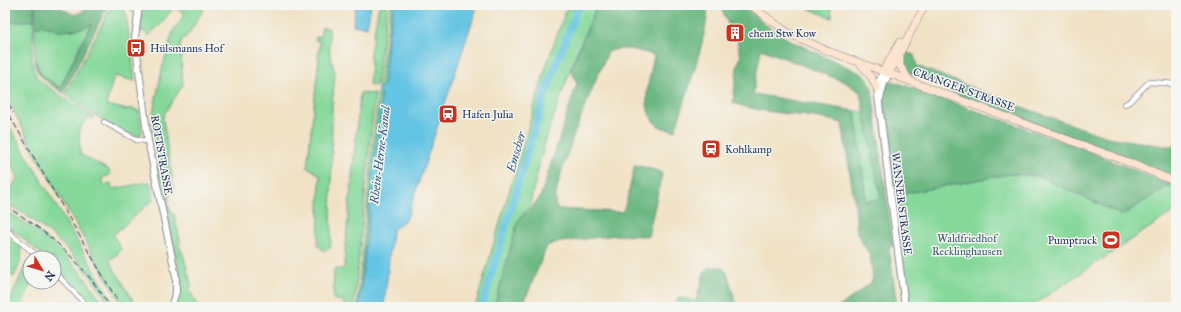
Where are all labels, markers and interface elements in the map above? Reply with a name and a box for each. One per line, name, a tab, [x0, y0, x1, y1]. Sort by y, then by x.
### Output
building icon: ehem Stw Kow	[724, 22, 746, 44]
place label: ehem Stw Kow	[749, 27, 817, 40]
bus stop icon: Hülsmanns Hof	[125, 37, 147, 59]
place label: Hülsmanns Hof	[150, 42, 225, 55]
street label: CRANGER STRASSE	[911, 65, 1017, 114]
station icon: Hafen Julia	[437, 103, 459, 125]
water label: Rhein-Herne-Kanal	[367, 104, 393, 206]
place label: Hafen Julia	[462, 108, 514, 122]
street label: ROTTSTRASSE	[148, 114, 175, 196]
water label: Emscher	[503, 129, 529, 175]
station icon: Kohlkamp	[700, 138, 722, 160]
place label: Kohlkamp	[725, 143, 772, 156]
street label: WANNER STRASSE	[889, 152, 914, 256]
sports icon: Pumptrack	[1100, 229, 1122, 251]
park label: Waldfriedhof Recklinghausen	[932, 232, 1002, 258]
place label: Pumptrack	[1048, 234, 1098, 247]
north arrow	[22, 250, 62, 290]
text: N	[41, 268, 57, 284]

